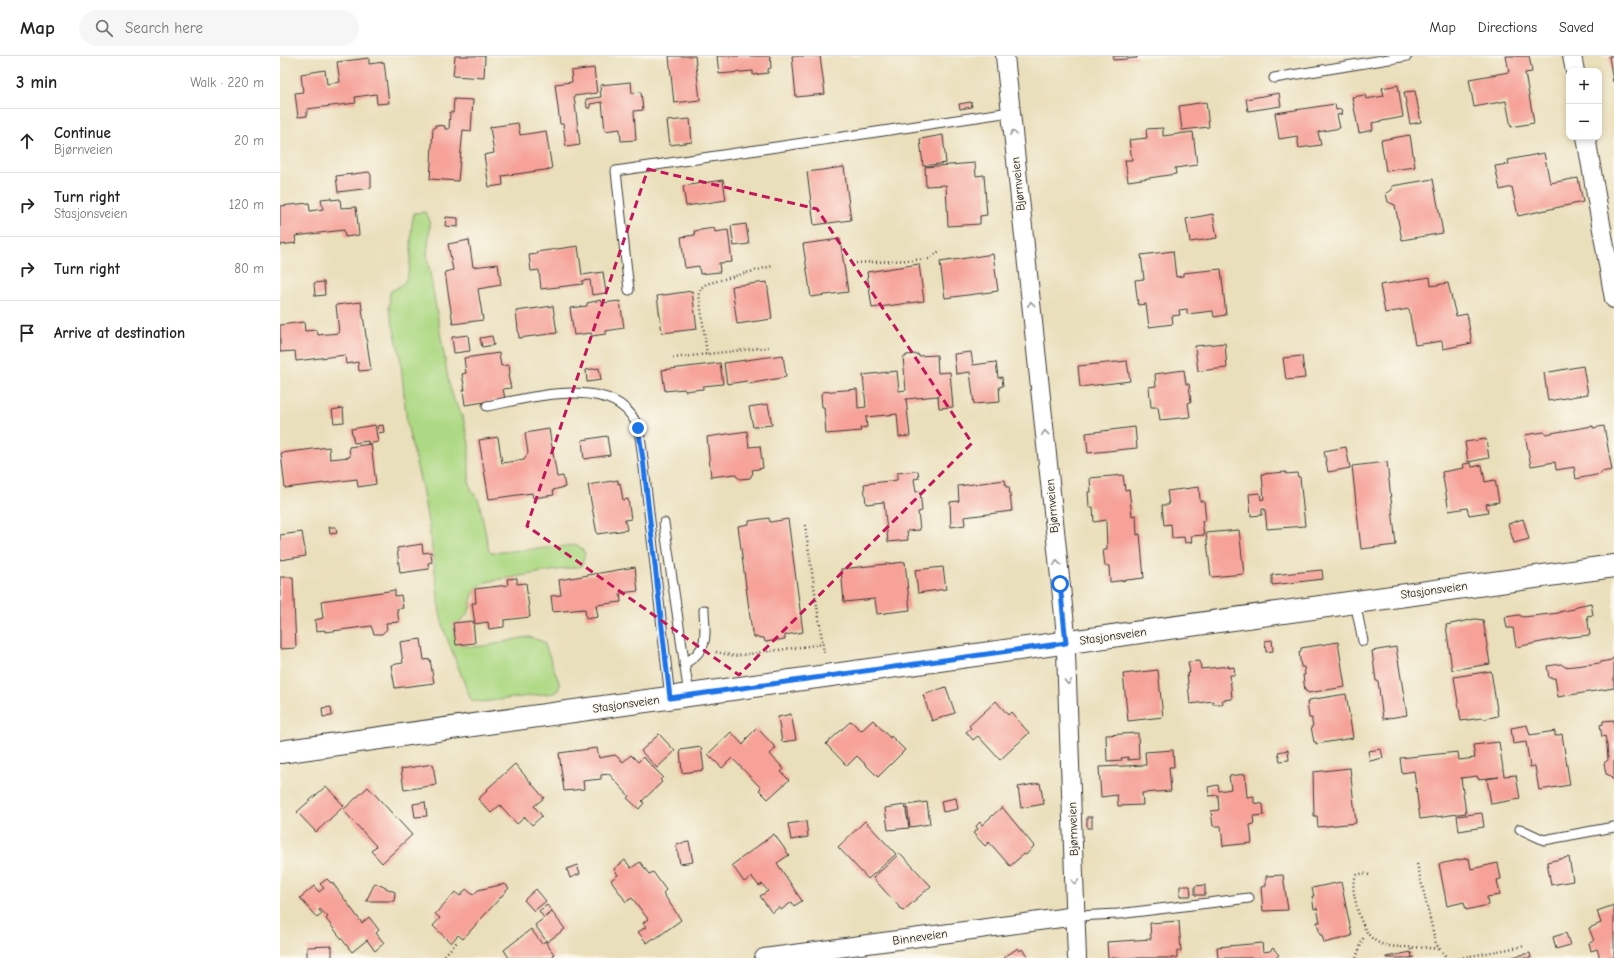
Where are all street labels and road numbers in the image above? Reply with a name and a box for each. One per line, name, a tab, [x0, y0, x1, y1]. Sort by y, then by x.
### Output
street label: Bjørnveien	[1008, 156, 1028, 212]
street label: Bjørnveien	[1043, 478, 1061, 534]
street label: Stasjonsveien	[1399, 578, 1469, 602]
street label: Stasjonsveien	[1078, 624, 1148, 648]
street label: Stasjonsveien	[591, 692, 661, 716]
street label: Bjørnveien	[1065, 802, 1081, 856]
street label: Binneveien	[891, 926, 949, 948]

